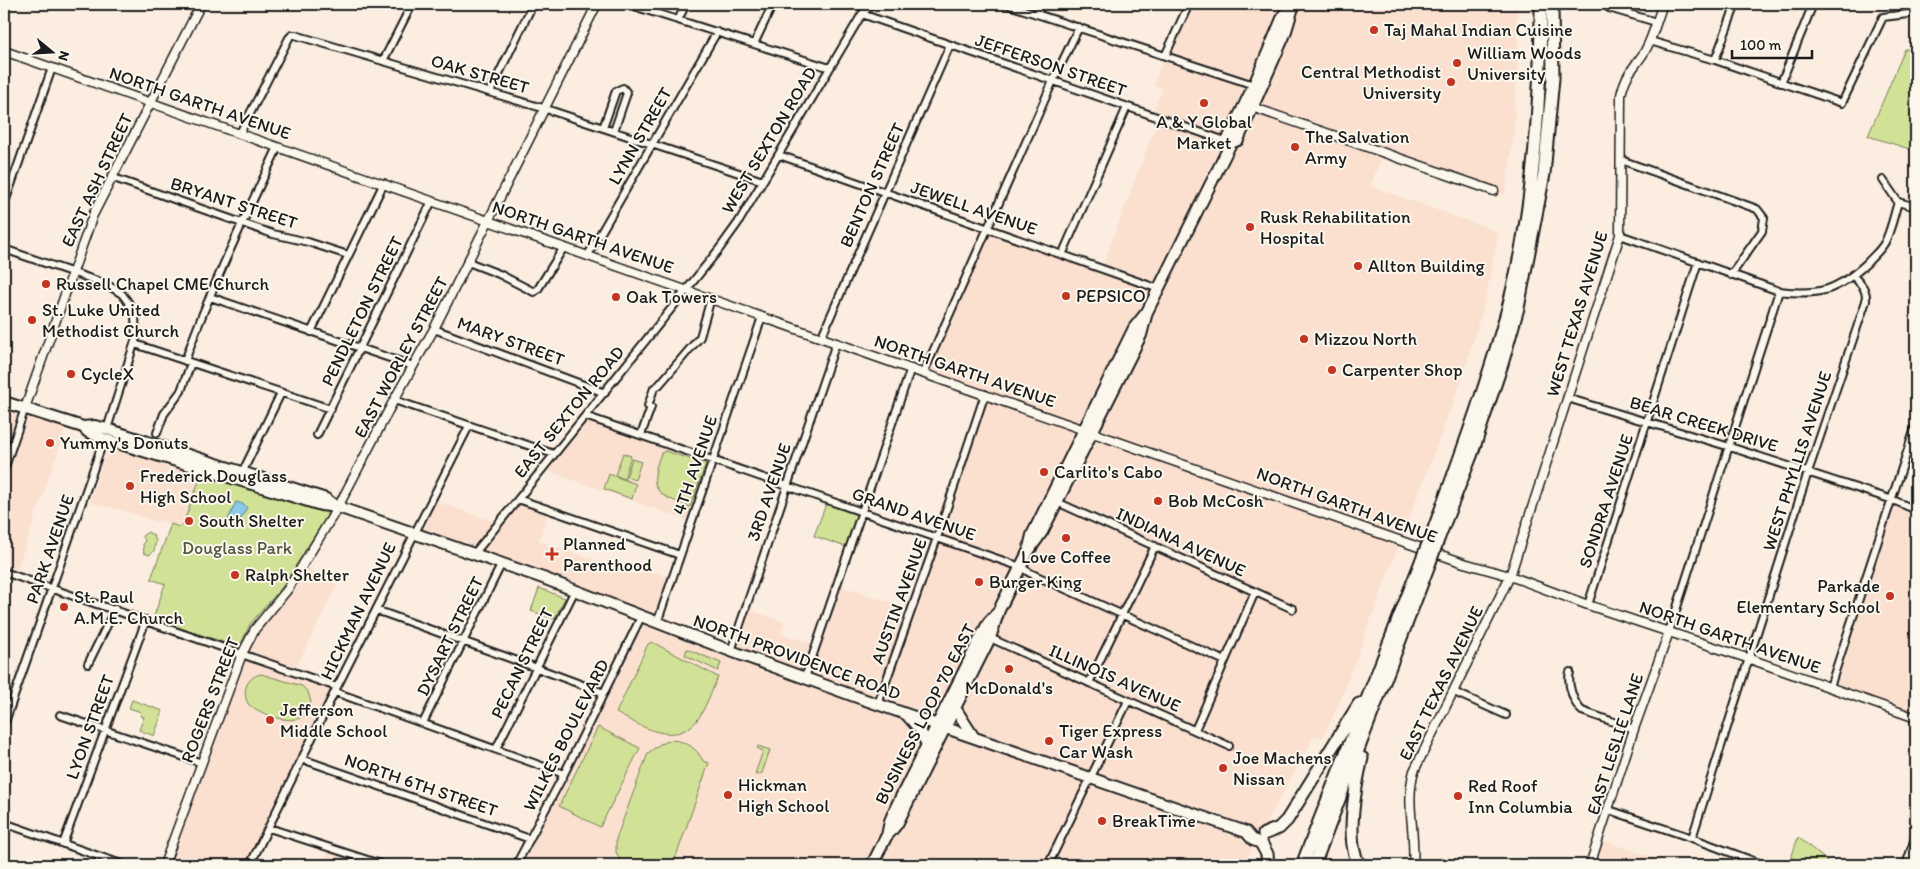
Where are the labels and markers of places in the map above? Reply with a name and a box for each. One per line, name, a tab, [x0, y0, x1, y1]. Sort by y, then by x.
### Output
place label: Taj Mahal Indian Cuisine	[1384, 19, 1573, 41]
marker: Taj Mahal Indian Cuisine	[1368, 24, 1380, 36]
place label: William Woods University	[1467, 42, 1581, 85]
marker: William Woods University	[1451, 57, 1463, 69]
place label: Central Methodist University	[1301, 61, 1441, 104]
marker: Central Methodist University	[1445, 76, 1457, 88]
marker: A & Y Global Market	[1198, 97, 1210, 109]
place label: A & Y Global Market	[1156, 111, 1252, 154]
place label: The Salvation Army	[1305, 126, 1410, 169]
marker: The Salvation Army	[1289, 141, 1301, 153]
place label: Rusk Rehabilitation Hospital	[1260, 206, 1411, 249]
marker: Rusk Rehabilitation Hospital	[1244, 221, 1256, 233]
place label: Allton Building	[1368, 255, 1486, 277]
marker: Allton Building	[1352, 260, 1364, 272]
place label: Russell Chapel CME Church	[56, 273, 270, 295]
marker: Russell Chapel CME Church	[40, 278, 52, 290]
place label: PEPSICO	[1076, 285, 1146, 307]
place label: Oak Towers	[626, 286, 717, 308]
marker: PEPSICO	[1060, 290, 1072, 302]
marker: Oak Towers	[610, 291, 622, 303]
place label: St. Luke United Methodist Church	[42, 299, 179, 342]
marker: St. Luke United Methodist Church	[26, 314, 38, 326]
place label: Mizzou North	[1314, 328, 1417, 350]
marker: Mizzou North	[1298, 333, 1310, 345]
place label: Carpenter Shop	[1342, 359, 1462, 381]
place label: CycleX	[81, 363, 134, 385]
marker: Carpenter Shop	[1326, 364, 1338, 376]
marker: CycleX	[65, 368, 77, 380]
place label: Yummy's Donuts	[60, 432, 188, 454]
marker: Yummy's Donuts	[44, 437, 56, 449]
place label: Carlito's Cabo	[1054, 461, 1163, 483]
place label: Frederick Douglass High School	[140, 465, 287, 508]
marker: Carlito's Cabo	[1038, 466, 1050, 478]
marker: Frederick Douglass High School	[124, 480, 136, 492]
place label: Bob McCosh	[1168, 490, 1264, 512]
marker: Bob McCosh	[1152, 495, 1164, 507]
place label: South Shelter	[199, 510, 305, 532]
marker: South Shelter	[183, 515, 195, 527]
marker: Love Coffee	[1060, 532, 1072, 544]
place label: Planned Parenthood	[563, 533, 652, 576]
place label: Love Coffee	[1021, 546, 1111, 568]
marker: Planned Parenthood	[545, 547, 559, 561]
place label: Ralph Shelter	[245, 564, 350, 586]
marker: Ralph Shelter	[229, 569, 241, 581]
place label: Burger King	[989, 571, 1083, 593]
place label: Parkade Elementary School	[1736, 575, 1880, 618]
marker: Burger King	[973, 576, 985, 588]
place label: St. Paul A.M.E. Church	[74, 586, 184, 629]
marker: Parkade Elementary School	[1884, 590, 1896, 602]
marker: St. Paul A.M.E. Church	[58, 601, 70, 613]
marker: McDonald's	[1003, 663, 1015, 675]
place label: McDonald's	[965, 677, 1053, 699]
place label: Jefferson Middle School	[280, 699, 387, 742]
marker: Jefferson Middle School	[264, 714, 276, 726]
place label: Tiger Express Car Wash	[1059, 720, 1162, 763]
marker: Tiger Express Car Wash	[1043, 735, 1055, 747]
place label: Joe Machens Nissan	[1233, 747, 1332, 790]
marker: Joe Machens Nissan	[1217, 762, 1229, 774]
place label: Hickman High School	[738, 774, 829, 817]
place label: Red Roof Inn Columbia	[1468, 775, 1573, 818]
marker: Hickman High School	[722, 789, 734, 801]
marker: Red Roof Inn Columbia	[1452, 790, 1464, 802]
place label: BreakTime	[1112, 810, 1196, 832]
marker: BreakTime	[1096, 815, 1108, 827]

